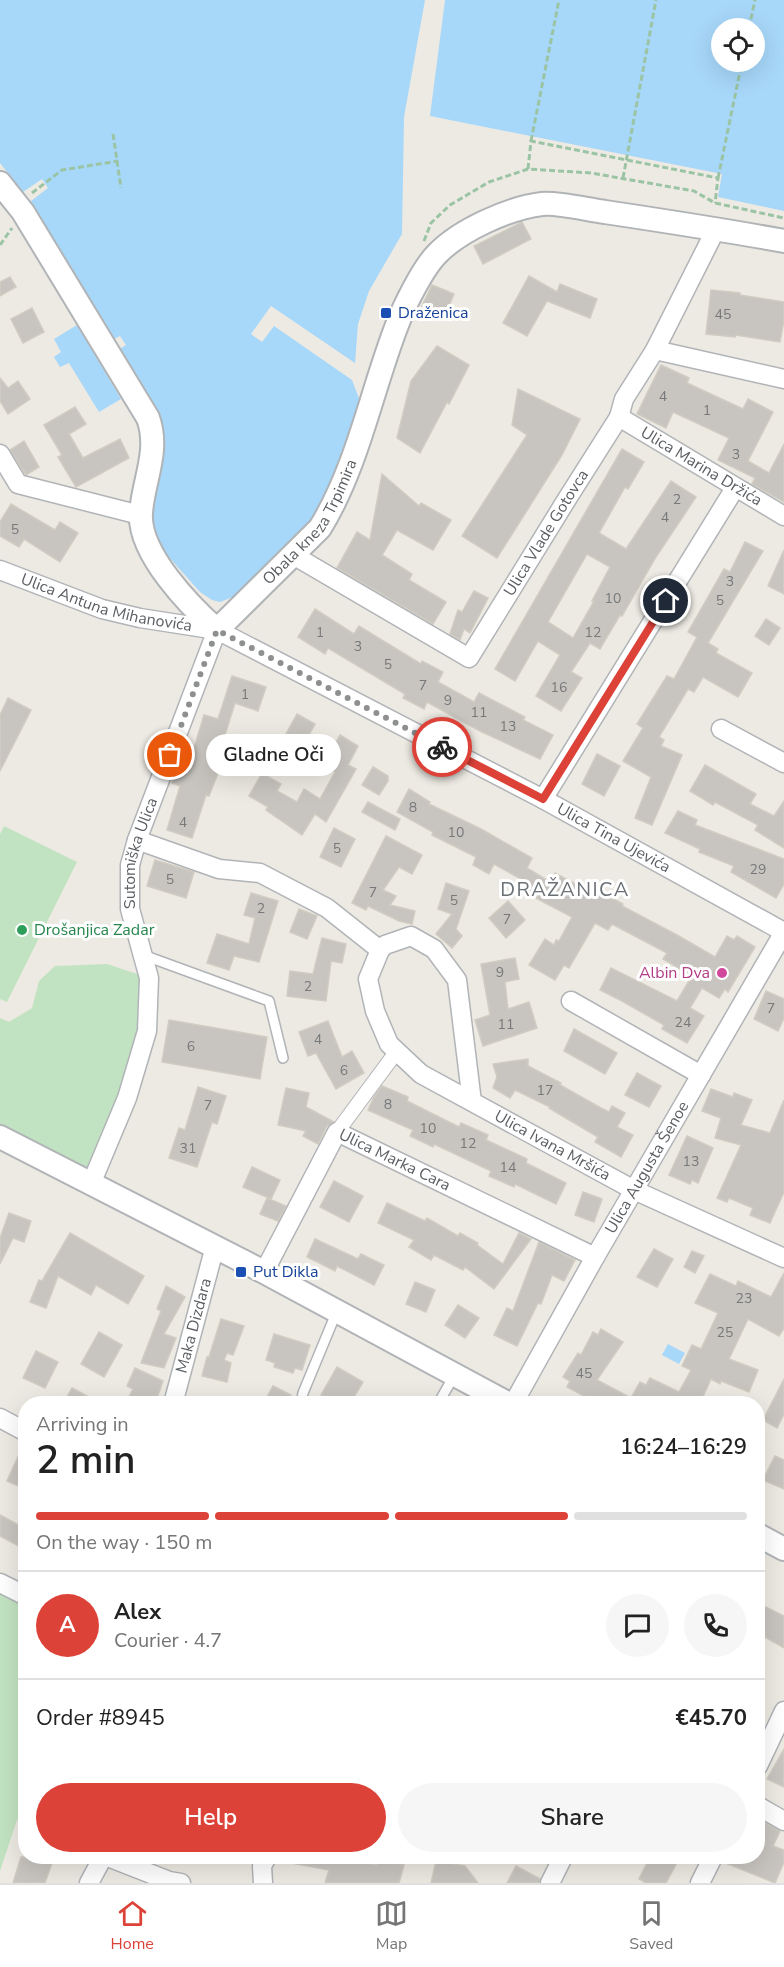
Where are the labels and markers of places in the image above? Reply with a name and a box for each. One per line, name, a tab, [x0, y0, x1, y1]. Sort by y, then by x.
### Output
place label: Draženica	[398, 302, 468, 324]
marker: Draženica	[379, 306, 393, 320]
pin	[640, 575, 691, 626]
pin	[144, 729, 195, 780]
callout: Gladne Oči	[206, 734, 341, 776]
place label: Drošanjica Zadar	[34, 919, 155, 941]
marker: Drošanjica Zadar	[15, 923, 29, 937]
place label: Albin Dva	[639, 962, 710, 984]
marker: Albin Dva	[715, 966, 729, 980]
place label: Put Dikla	[253, 1261, 319, 1283]
marker: Put Dikla	[234, 1265, 248, 1279]

